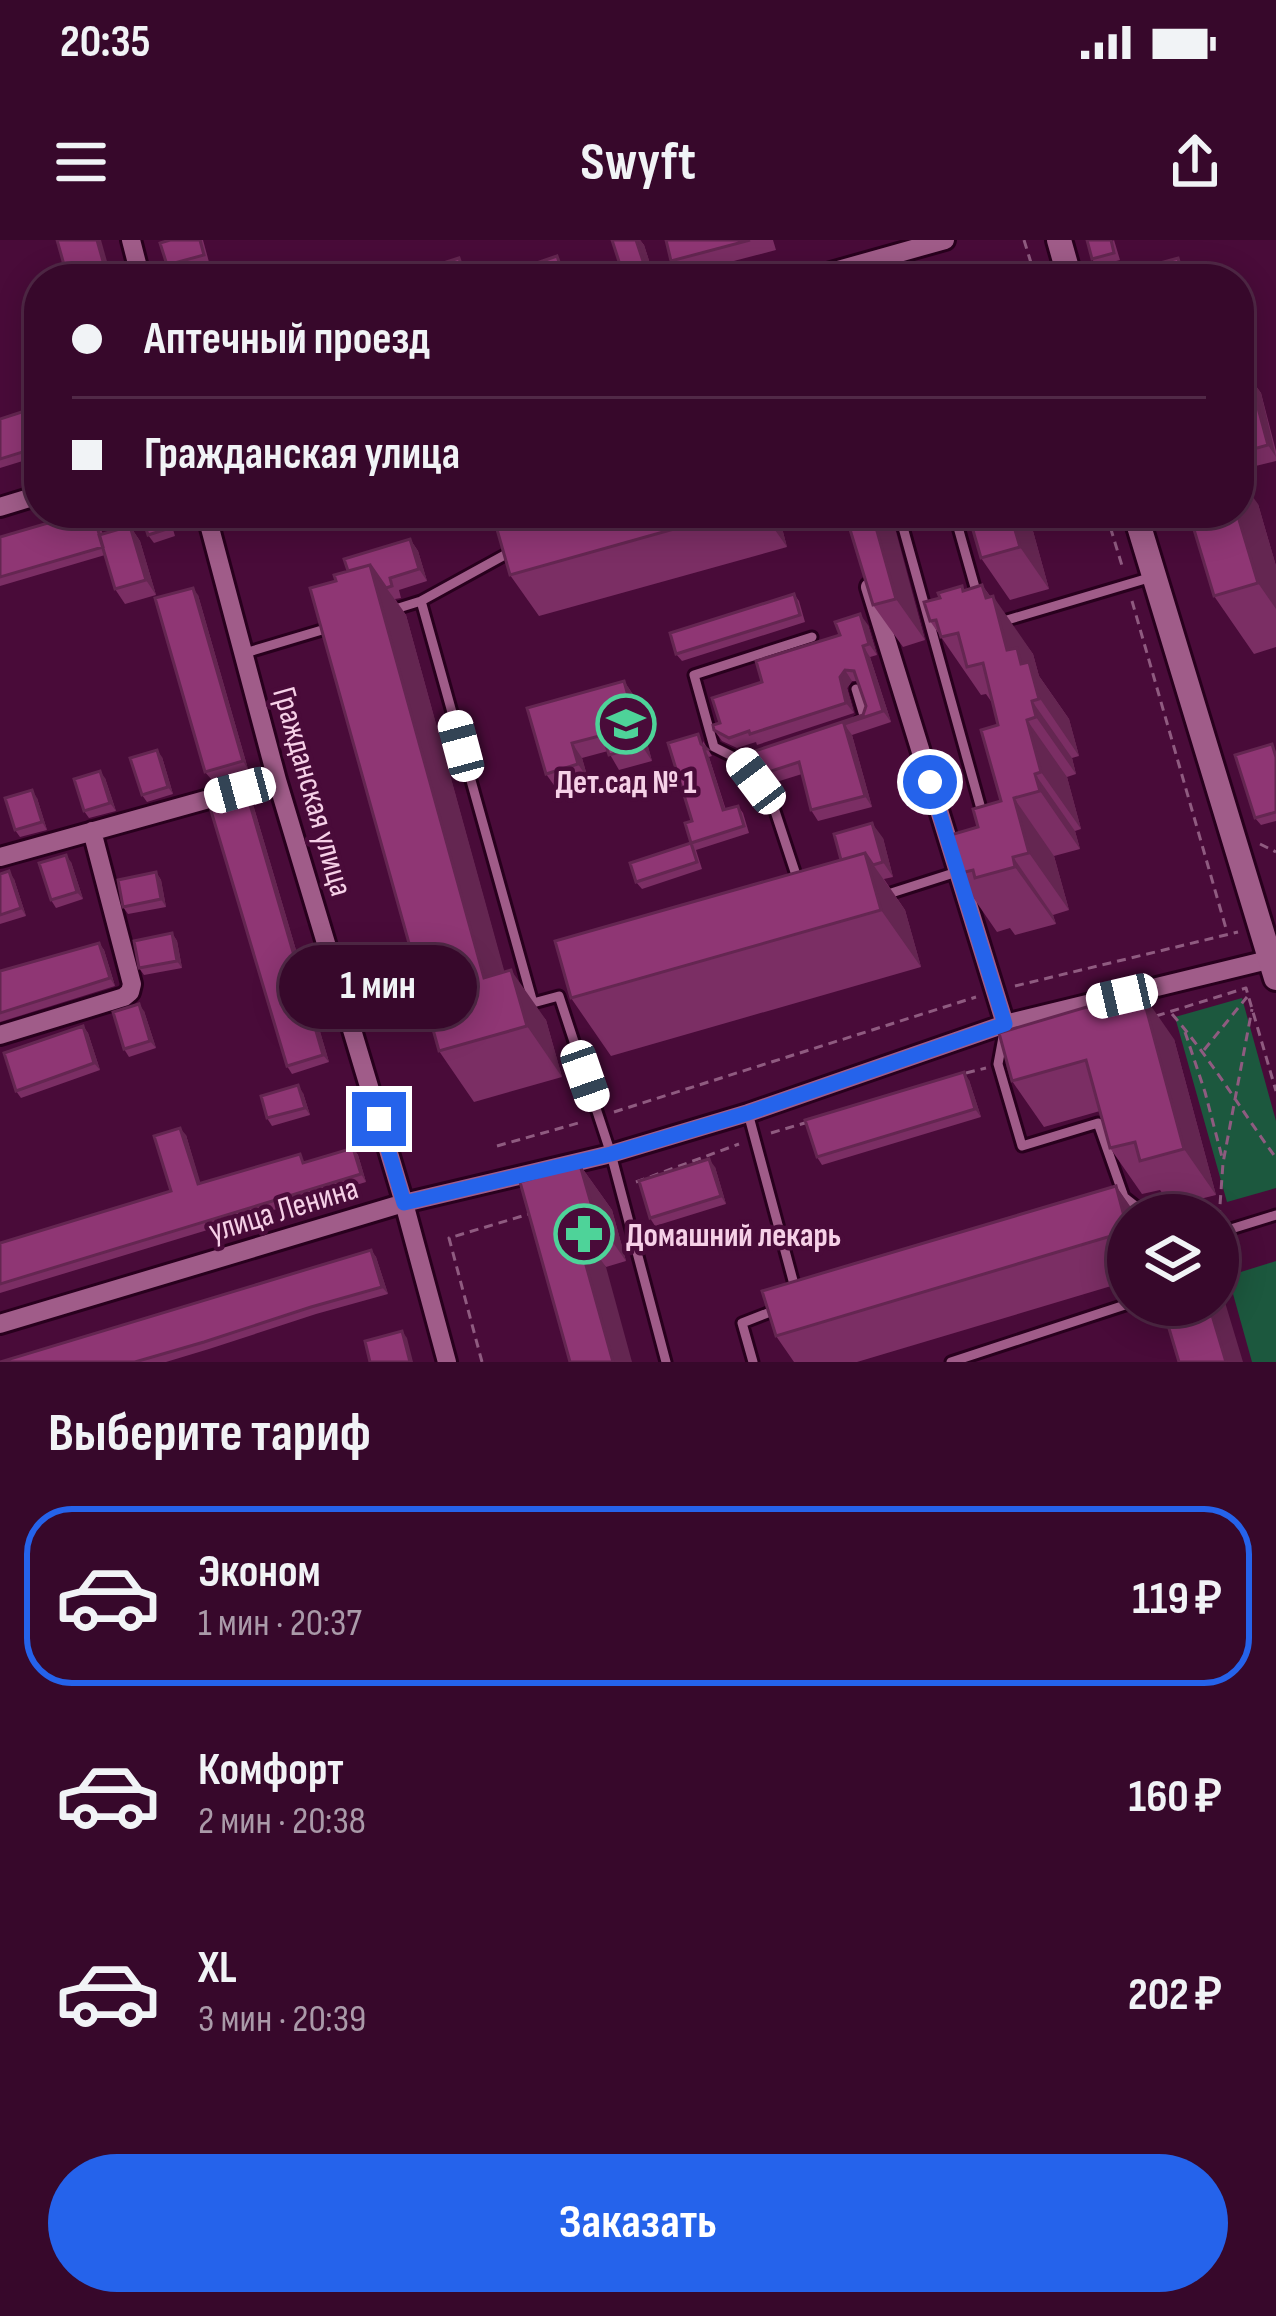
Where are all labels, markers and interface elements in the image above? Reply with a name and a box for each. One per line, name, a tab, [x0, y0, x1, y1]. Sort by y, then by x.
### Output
text: 20:35	[60, 15, 151, 70]
icon: menu	[48, 129, 114, 195]
icon: share	[1162, 129, 1228, 195]
text: Swyft	[580, 130, 696, 195]
text: Аптечный проезд	[144, 312, 430, 367]
text: Гражданская улица	[144, 427, 460, 482]
street label: Гражданская улица	[263, 682, 361, 901]
school or university icon: Дет.сад № 1	[595, 693, 657, 755]
car	[434, 707, 488, 785]
car	[720, 741, 792, 821]
route start	[903, 755, 957, 809]
car	[201, 763, 279, 817]
place label: Дет.сад № 1	[555, 763, 697, 803]
callout: 1 мин	[280, 945, 478, 1029]
text: 1 мин	[340, 963, 416, 1010]
car	[1083, 970, 1161, 1022]
car	[556, 1036, 614, 1116]
route end	[352, 1092, 406, 1146]
street label: улица Ленина	[204, 1168, 363, 1252]
map controls	[1107, 1194, 1239, 1326]
button: layers	[1107, 1194, 1239, 1326]
pharmacy icon: Домашний лекарь	[553, 1203, 615, 1265]
place label: Домашний лекарь	[626, 1216, 841, 1256]
text: Выберите тариф	[48, 1401, 371, 1466]
icon: car	[54, 1542, 162, 1650]
text: Эконом	[198, 1545, 321, 1600]
text: 119 ₽	[1132, 1572, 1222, 1627]
text: 1 мин · 20:37	[198, 1600, 362, 1647]
icon: car	[54, 1740, 162, 1848]
text: Комфорт	[198, 1743, 344, 1798]
text: 160 ₽	[1129, 1770, 1222, 1825]
text: 2 мин · 20:38	[198, 1798, 366, 1845]
icon: car	[54, 1938, 162, 2046]
text: XL	[198, 1941, 237, 1996]
text: 202 ₽	[1128, 1968, 1222, 2023]
text: 3 мин · 20:39	[198, 1996, 366, 2043]
button: Заказать	[48, 2154, 1228, 2292]

